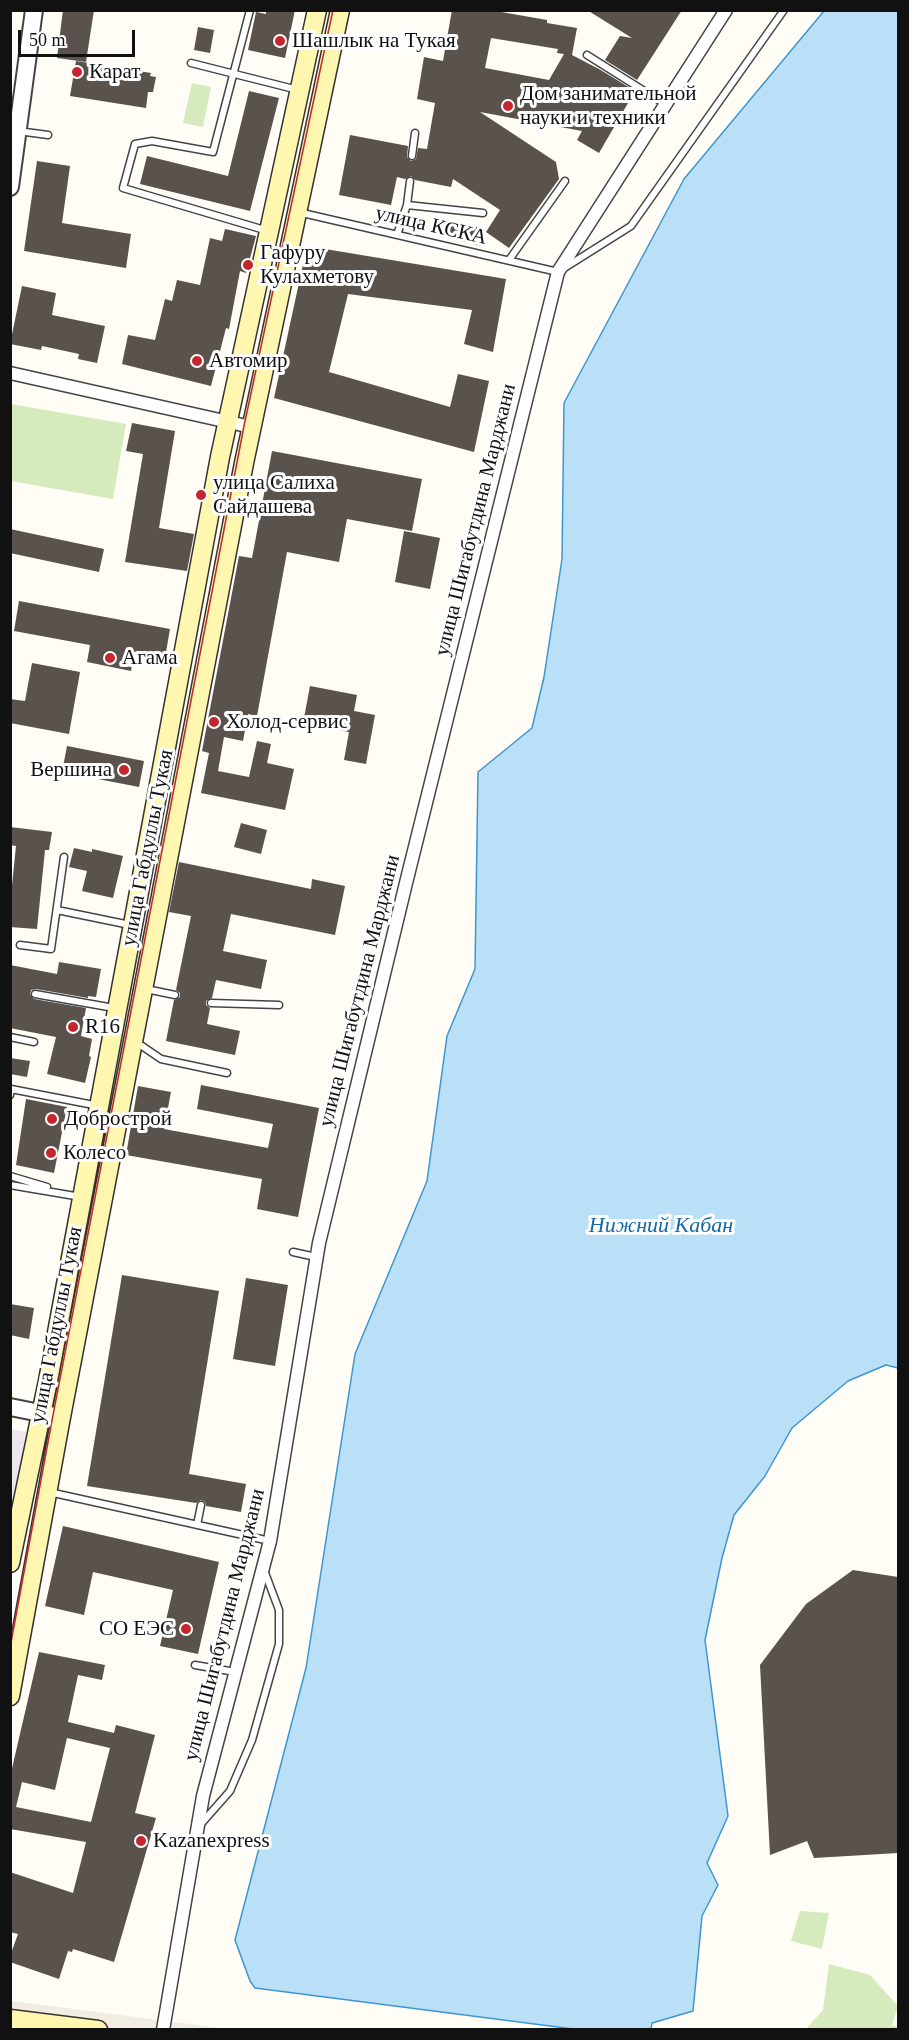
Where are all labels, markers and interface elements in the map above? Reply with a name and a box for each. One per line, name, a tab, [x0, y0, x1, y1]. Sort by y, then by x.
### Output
scale bar	[21, 18, 138, 56]
place label: Шашлык на Тукая	[292, 28, 456, 54]
text: 50 m	[29, 30, 66, 50]
marker: Шашлык на Тукая	[273, 34, 287, 48]
place label: Карат	[89, 59, 141, 85]
marker: Карат	[70, 65, 84, 79]
place label: Дом занимательной науки и техники	[520, 81, 697, 131]
marker: Дом занимательной науки и техники	[501, 99, 515, 113]
street label: улица КСКА	[373, 201, 489, 251]
place label: Гафуру Кулахметову	[260, 240, 374, 290]
marker: Гафуру Кулахметову	[241, 258, 255, 272]
place label: Автомир	[209, 348, 288, 374]
marker: Автомир	[190, 354, 204, 368]
street label: улица Шигабутдина Марджани	[430, 381, 522, 659]
place label: улица Салиха Сайдашева	[213, 470, 335, 520]
marker: улица Салиха Сайдашева	[194, 488, 208, 502]
place label: Агама	[122, 645, 178, 671]
marker: Агама	[103, 651, 117, 665]
place label: Холод-сервис	[226, 709, 348, 735]
marker: Холод-сервис	[207, 715, 221, 729]
street label: улица Габдуллы Тукая	[117, 747, 179, 949]
place label: Вершина	[30, 757, 112, 783]
marker: Вершина	[117, 763, 131, 777]
street label: улица Шигабутдина Марджани	[314, 852, 406, 1130]
place label: R16	[85, 1014, 120, 1040]
marker: R16	[66, 1020, 80, 1034]
place label: Добрострой	[64, 1106, 172, 1132]
marker: Добрострой	[45, 1112, 59, 1126]
place label: Колесо	[63, 1140, 126, 1166]
marker: Колесо	[44, 1146, 58, 1160]
water label: Нижний Кабан	[589, 1213, 733, 1239]
street label: улица Габдуллы Тукая	[26, 1224, 88, 1426]
street label: улица Шигабутдина Марджани	[179, 1486, 271, 1764]
place label: СО ЕЭС	[99, 1616, 174, 1642]
marker: СО ЕЭС	[179, 1622, 193, 1636]
place label: Kazanexpress	[153, 1828, 270, 1854]
marker: Kazanexpress	[134, 1834, 148, 1848]

